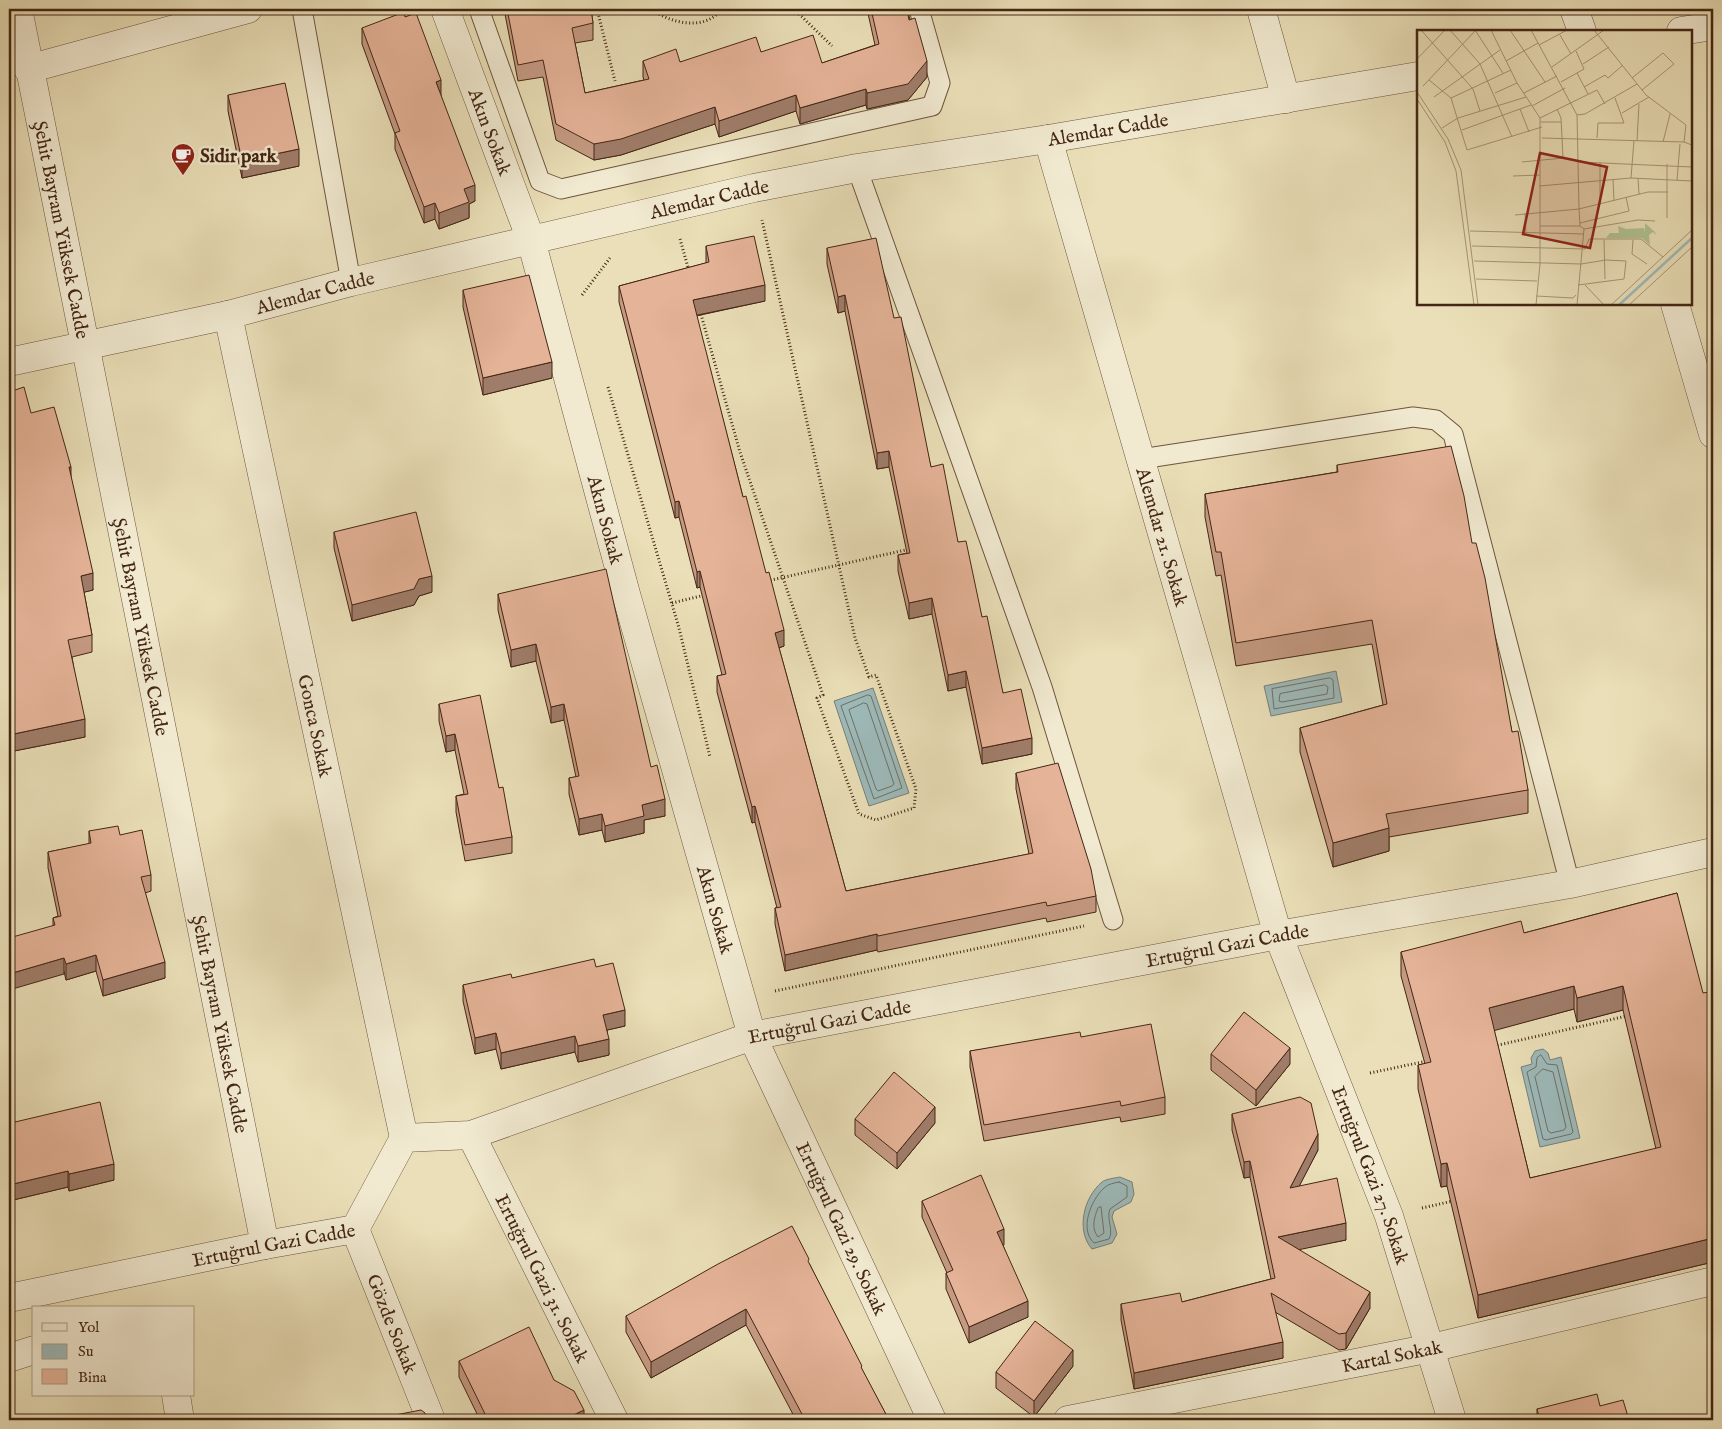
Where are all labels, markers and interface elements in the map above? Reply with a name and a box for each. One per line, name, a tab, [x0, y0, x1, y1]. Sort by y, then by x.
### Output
inset map	[1417, 30, 1692, 305]
street label: Akın Sokak	[461, 85, 516, 180]
street label: Alemdar Cadde	[1045, 109, 1170, 153]
street label: Şehit Bayram Yüksek Cadde	[27, 119, 94, 341]
cafe icon: Sidir park	[170, 142, 196, 176]
place label: Sidir park	[200, 145, 277, 169]
street label: Alemdar Cadde	[647, 175, 771, 226]
street label: Alemdar Cadde	[253, 267, 377, 321]
street label: Alemdar 21. Sokak	[1129, 464, 1193, 610]
street label: Akın Sokak	[580, 472, 628, 568]
street label: Şehit Bayram Yüksek Cadde	[106, 516, 173, 739]
street label: Gonca Sokak	[291, 673, 337, 781]
street label: Akın Sokak	[690, 862, 738, 958]
street label: Şehit Bayram Yüksek Cadde	[185, 913, 252, 1136]
street label: Ertuğrul Gazi Cadde	[1144, 920, 1311, 974]
street label: Ertuğrul Gazi Cadde	[746, 996, 913, 1050]
street label: Ertuğrul Gazi 27. Sokak	[1325, 1083, 1413, 1268]
street label: Ertuğrul Gazi 29. Sokak	[789, 1139, 892, 1320]
street label: Ertuğrul Gazi 31. Sokak	[489, 1191, 594, 1368]
street label: Ertuğrul Gazi Cadde	[190, 1219, 358, 1274]
street label: Gözde Sokak	[360, 1271, 422, 1379]
legend	[32, 1306, 195, 1396]
text: Yol	[78, 1318, 100, 1337]
street label: Kartal Sokak	[1340, 1336, 1445, 1379]
text: Su	[78, 1342, 94, 1361]
text: Bina	[78, 1368, 107, 1387]

